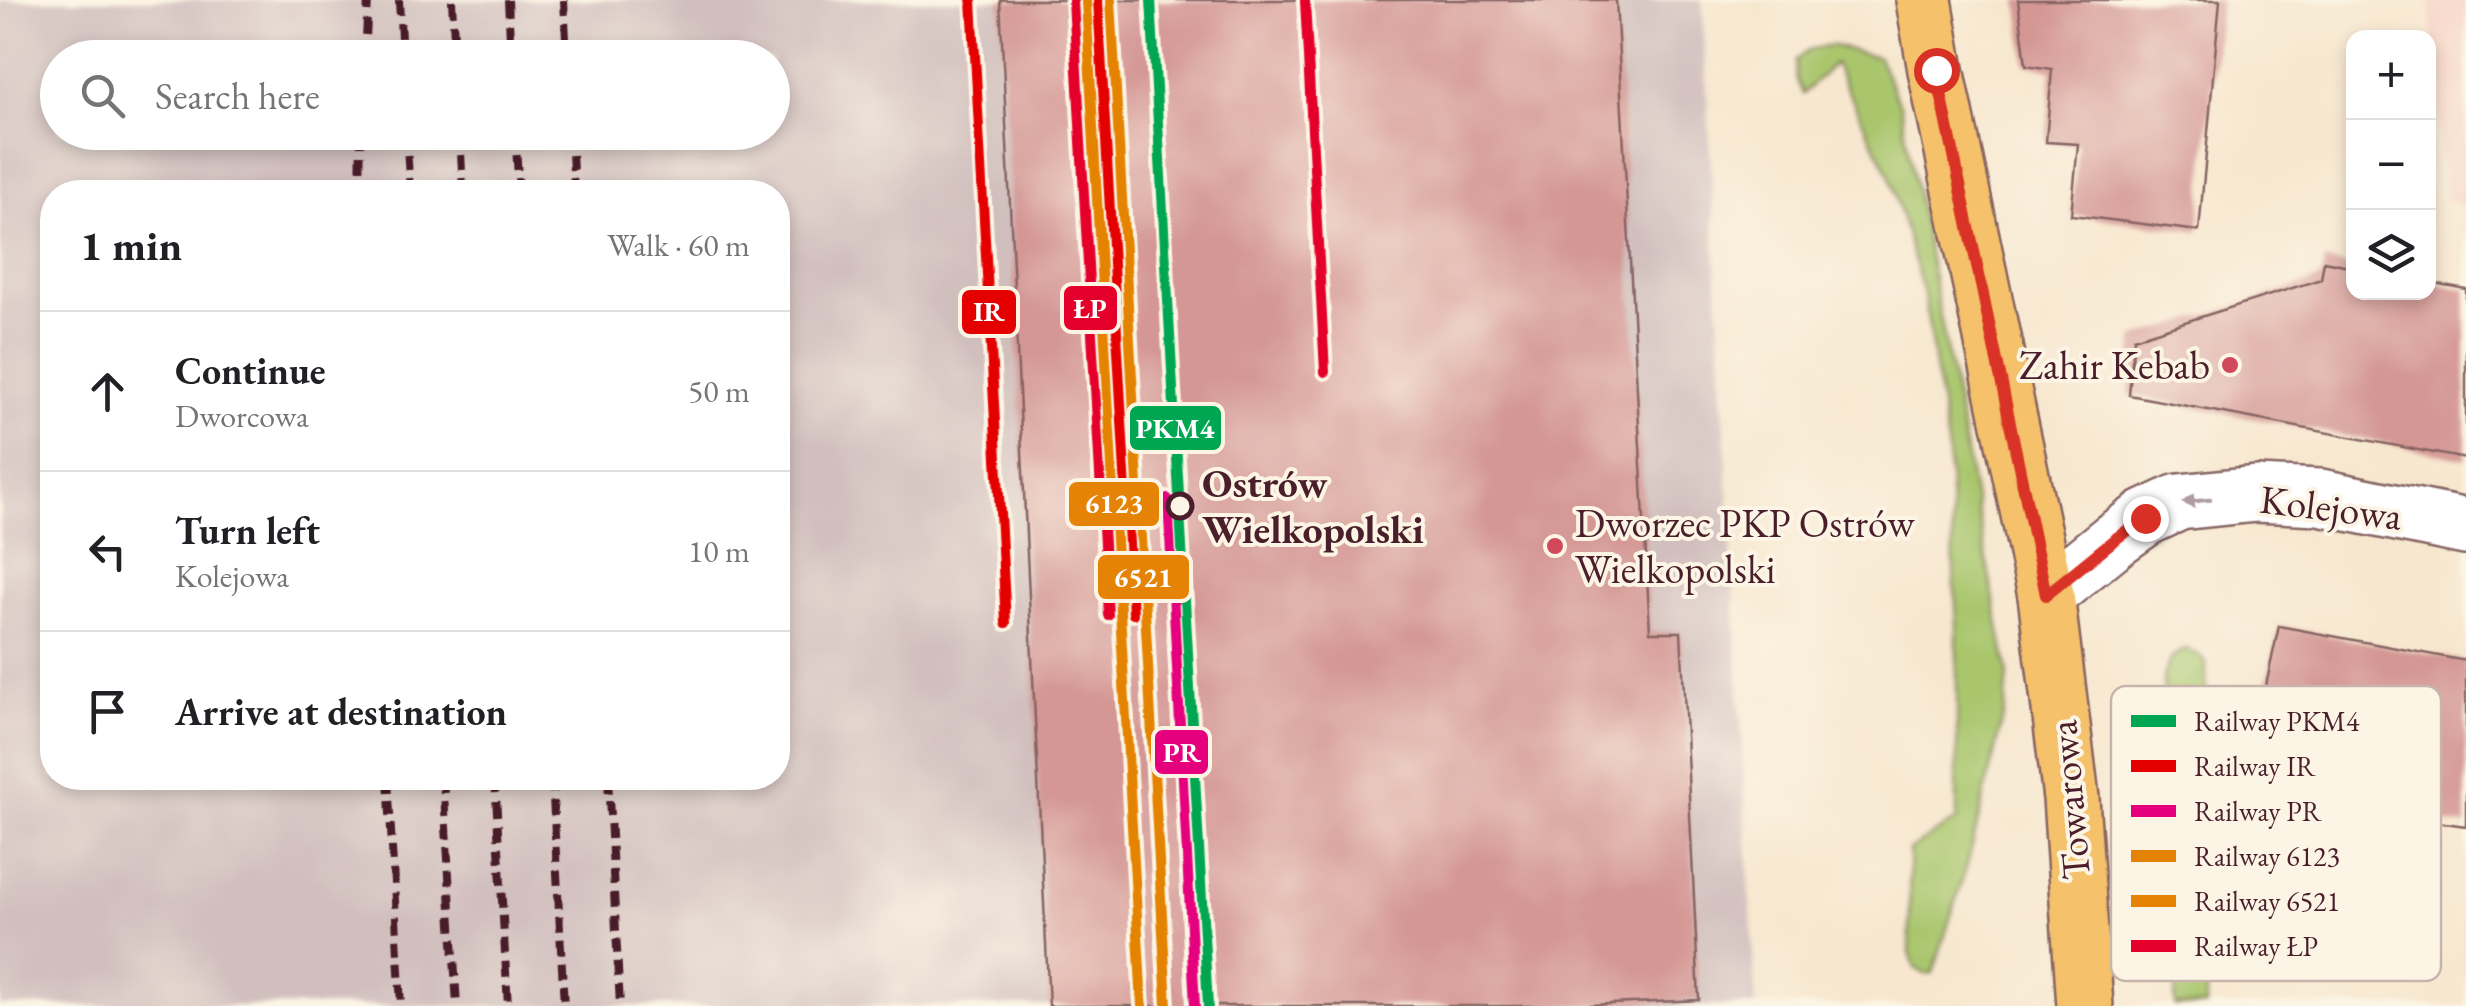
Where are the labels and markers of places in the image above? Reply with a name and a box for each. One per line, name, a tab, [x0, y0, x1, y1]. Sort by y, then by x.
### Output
place label: Zahir Kebab	[2019, 339, 2210, 391]
marker: Zahir Kebab	[2219, 354, 2241, 376]
place label: Ostrów Wielkopolski	[1202, 457, 1424, 555]
marker: Ostrów Wielkopolski	[1167, 493, 1193, 519]
place label: Dworzec PKP Ostrów Wielkopolski	[1575, 497, 1915, 595]
marker: Dworzec PKP Ostrów Wielkopolski	[1544, 535, 1566, 557]

